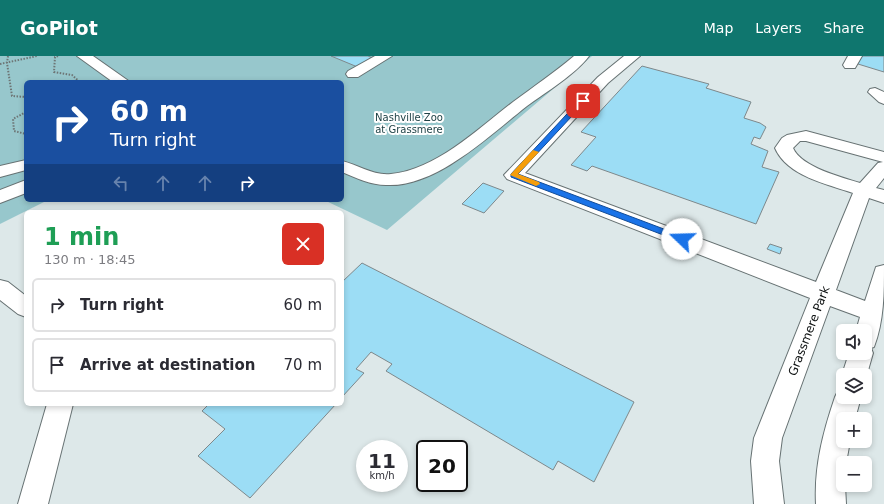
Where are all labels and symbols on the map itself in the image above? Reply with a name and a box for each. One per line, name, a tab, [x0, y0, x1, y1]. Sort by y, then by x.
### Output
pin	[566, 84, 600, 118]
park label: Nashville Zoo at Grassmere	[375, 112, 443, 135]
position arrow	[661, 218, 703, 260]
street label: Grassmere Park	[785, 284, 833, 378]
speed limit sign: 20	[416, 440, 468, 492]

